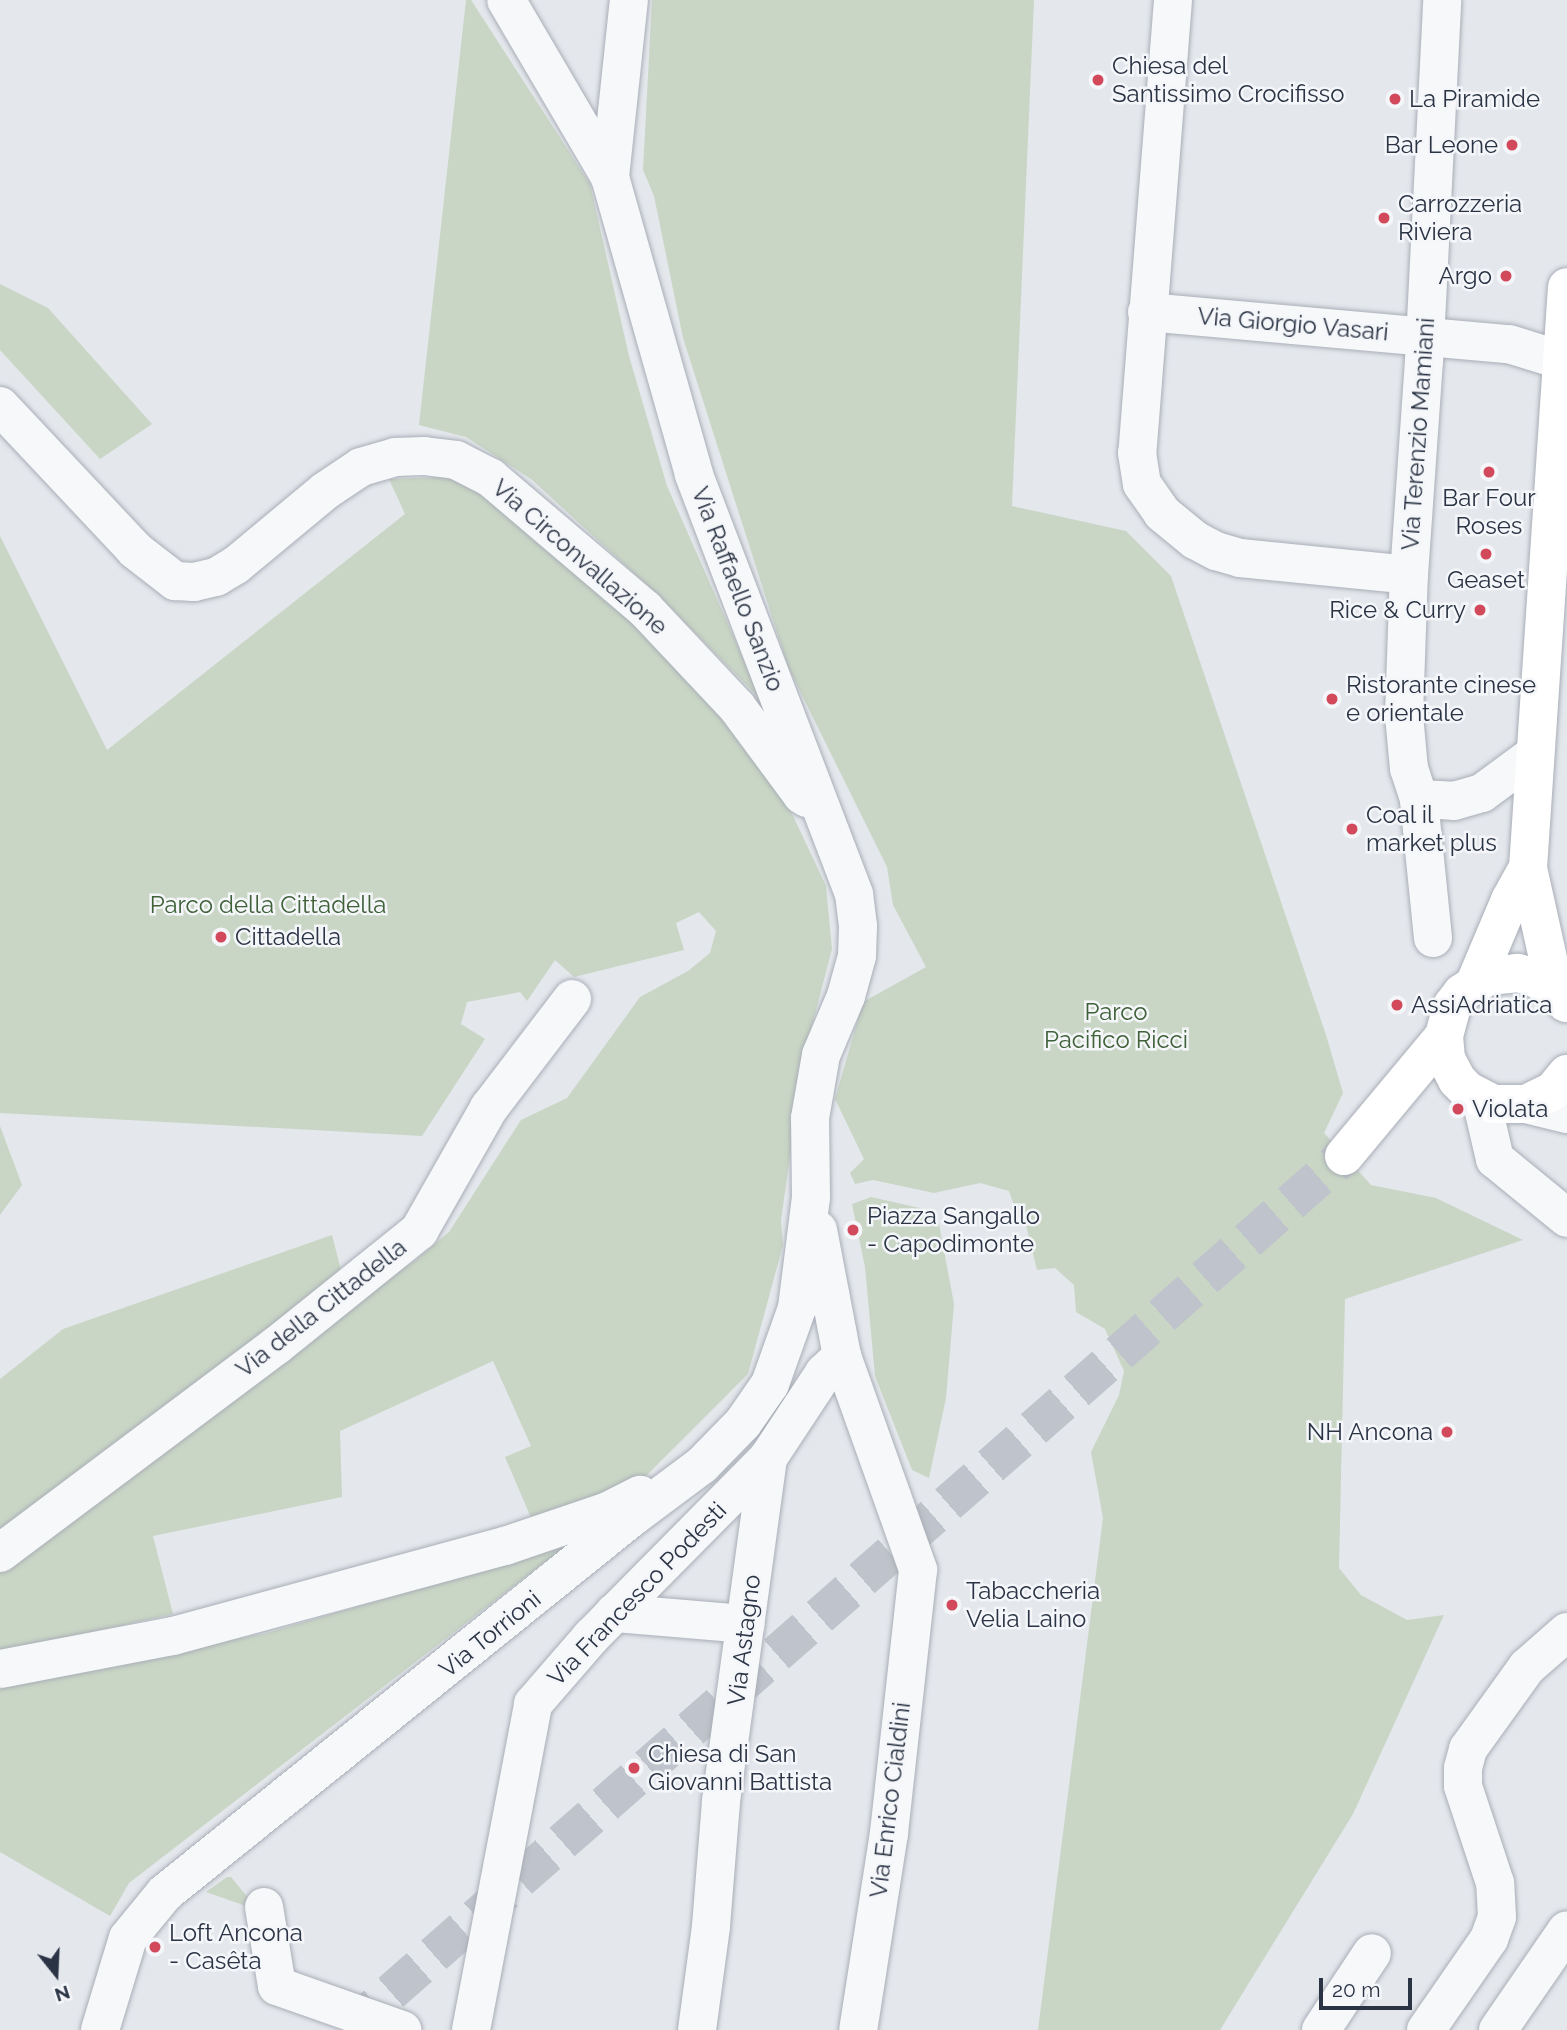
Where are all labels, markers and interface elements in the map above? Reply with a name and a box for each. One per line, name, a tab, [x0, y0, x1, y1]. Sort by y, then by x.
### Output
place label: Chiesa del Santissimo Crocifisso	[1112, 52, 1344, 108]
marker: Chiesa del Santissimo Crocifisso	[1090, 72, 1106, 88]
place label: La Piramide	[1409, 85, 1540, 113]
marker: La Piramide	[1387, 91, 1403, 107]
place label: Bar Leone	[1384, 131, 1498, 159]
marker: Bar Leone	[1504, 137, 1520, 153]
place label: Carrozzeria Riviera	[1398, 190, 1522, 246]
marker: Carrozzeria Riviera	[1376, 210, 1392, 226]
place label: Argo	[1439, 262, 1492, 290]
marker: Argo	[1498, 268, 1514, 284]
street label: Via Giorgio Vasari	[1196, 301, 1390, 347]
street label: Via Terenzio Mamiani	[1395, 316, 1441, 552]
marker: Bar Four Roses	[1481, 464, 1497, 480]
street label: Via Circonvallazione	[487, 473, 673, 641]
street label: Via Raffaello Sanzio	[686, 483, 790, 695]
place label: Bar Four Roses	[1442, 484, 1536, 540]
marker: Geaset	[1478, 546, 1494, 562]
place label: Geaset	[1447, 566, 1525, 594]
place label: Rice & Curry	[1329, 596, 1466, 624]
marker: Rice & Curry	[1472, 602, 1488, 618]
place label: Ristorante cinese e orientale	[1346, 671, 1536, 727]
marker: Ristorante cinese e orientale	[1324, 691, 1340, 707]
place label: Coal il market plus	[1366, 801, 1497, 857]
marker: Coal il market plus	[1344, 821, 1360, 837]
park label: Parco della Cittadella	[150, 891, 386, 919]
place label: Cittadella	[235, 923, 341, 951]
marker: Cittadella	[213, 929, 229, 945]
place label: AssiAdriatica	[1411, 991, 1552, 1019]
marker: AssiAdriatica	[1389, 997, 1405, 1013]
park label: Parco Pacifico Ricci	[1044, 998, 1188, 1054]
place label: Violata	[1472, 1095, 1548, 1123]
marker: Violata	[1450, 1101, 1466, 1117]
place label: Piazza Sangallo - Capodimonte	[867, 1202, 1040, 1258]
marker: Piazza Sangallo - Capodimonte	[845, 1222, 861, 1238]
street label: Via della Cittadella	[230, 1233, 412, 1383]
place label: NH Ancona	[1306, 1418, 1433, 1446]
marker: NH Ancona	[1439, 1424, 1455, 1440]
street label: Via Francesco Podesti	[542, 1496, 732, 1692]
street label: Via Astagno	[722, 1572, 766, 1708]
place label: Tabaccheria Velia Laino	[966, 1577, 1100, 1633]
street label: Via Torrioni	[433, 1584, 547, 1684]
marker: Tabaccheria Velia Laino	[944, 1597, 960, 1613]
street label: Via Enrico Cialdini	[864, 1700, 916, 1900]
place label: Chiesa di San Giovanni Battista	[648, 1740, 832, 1796]
marker: Chiesa di San Giovanni Battista	[626, 1760, 642, 1776]
place label: Loft Ancona - Casêta	[169, 1919, 304, 1975]
north arrow	[21, 1939, 91, 2009]
marker: Loft Ancona - Casêta	[147, 1939, 163, 1955]
scale bar	[1322, 1964, 1415, 2008]
text: 20 m	[1332, 1977, 1380, 2002]
text: N	[52, 1981, 73, 2007]

